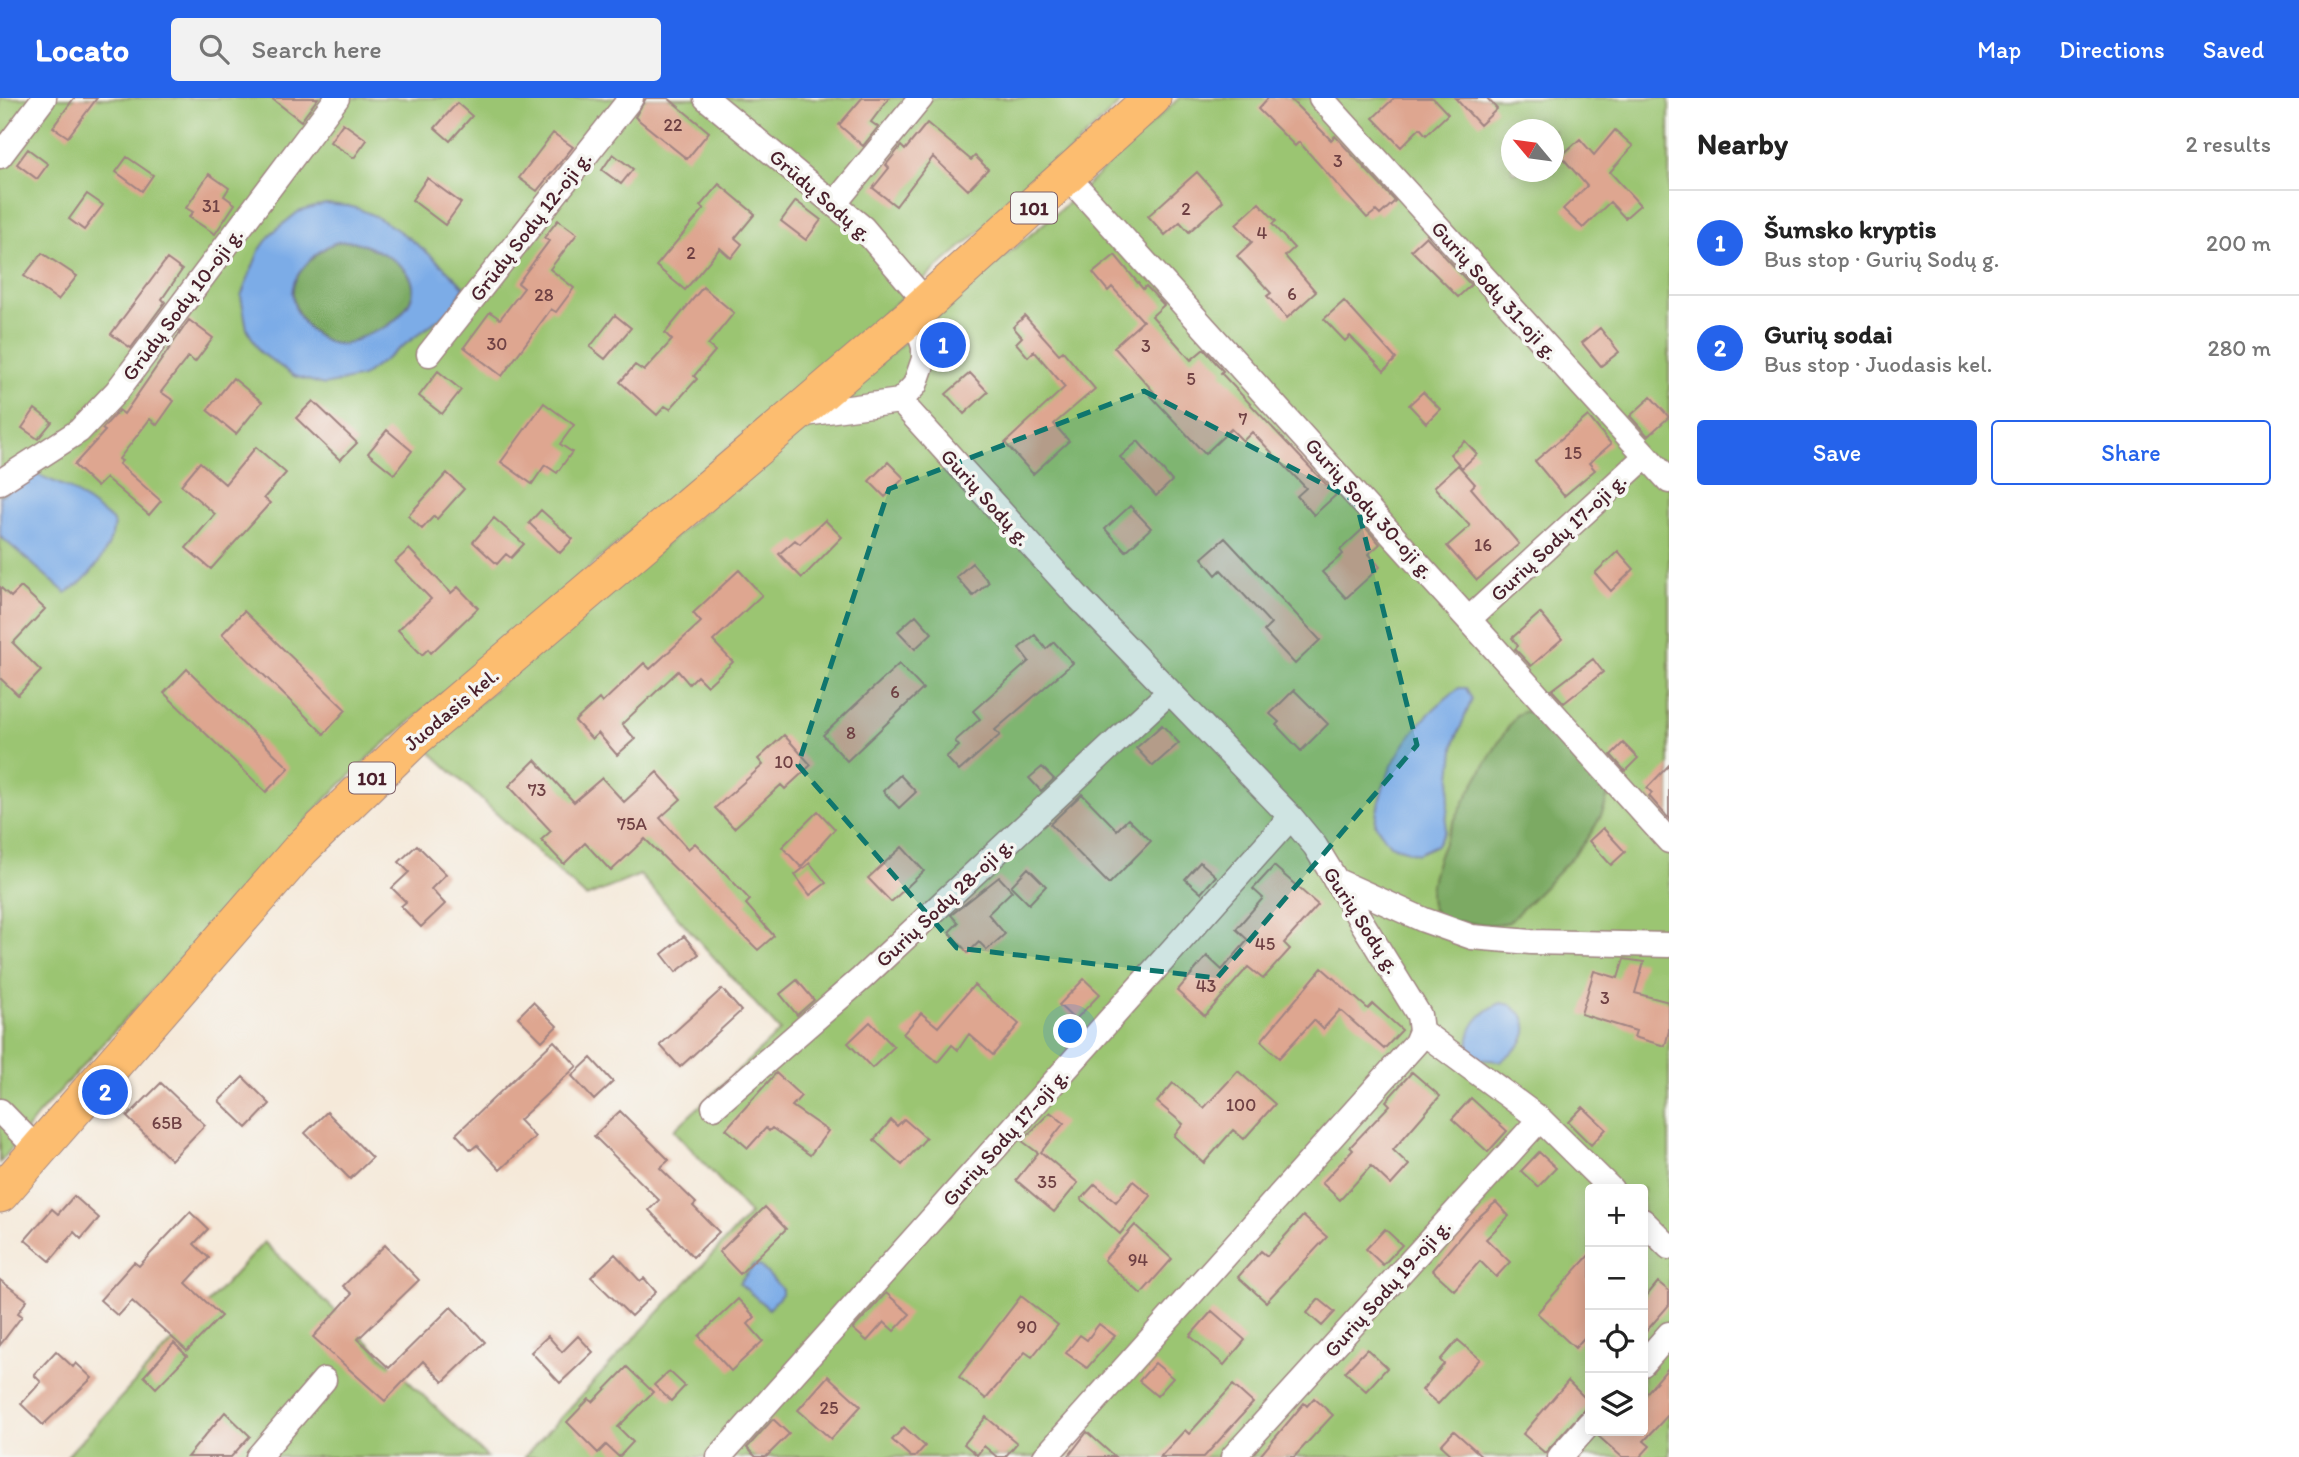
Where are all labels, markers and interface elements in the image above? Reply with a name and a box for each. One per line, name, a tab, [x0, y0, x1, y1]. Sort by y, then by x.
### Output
search box	[171, 18, 661, 81]
text: Locato	[35, 30, 129, 69]
icon: search	[195, 30, 233, 68]
text: Search here	[251, 33, 382, 65]
text: Map	[1977, 35, 2021, 64]
text: Directions	[2059, 35, 2165, 64]
text: Saved	[2203, 35, 2264, 64]
house number: 22	[664, 114, 683, 136]
north arrow	[1501, 119, 1564, 182]
text: Nearby	[1697, 125, 1788, 162]
text: 2 results	[2185, 130, 2271, 158]
street label: Grūdų Sodų g.	[764, 143, 878, 247]
street label: Grūdų Sodų 12-oji g.	[464, 146, 596, 306]
house number: 3	[1333, 150, 1343, 172]
road number: 101	[1011, 192, 1057, 223]
house number: 31	[202, 195, 220, 217]
house number: 2	[1181, 198, 1191, 220]
text: Šumsko kryptis	[1764, 213, 1936, 245]
street label: Gurių Sodų 31-oji g.	[1426, 216, 1564, 364]
street label: Grūdų Sodų 10-oji g.	[116, 222, 248, 386]
house number: 4	[1257, 222, 1268, 244]
text: 1	[1715, 229, 1725, 257]
text: 200 m	[2206, 229, 2271, 257]
house number: 2	[686, 242, 696, 264]
text: Bus stop · Gurių Sodų g.	[1764, 245, 1999, 273]
house number: 6	[1287, 283, 1297, 305]
house number: 28	[534, 284, 554, 306]
text: Gurių sodai	[1764, 318, 1893, 350]
pin: 1	[920, 319, 966, 371]
house number: 30	[487, 333, 507, 355]
text: 2	[1714, 334, 1726, 362]
text: 280 m	[2208, 334, 2271, 362]
house number: 3	[1141, 335, 1151, 357]
text: Bus stop · Juodasis kel.	[1764, 350, 1992, 378]
house number: 5	[1186, 368, 1196, 390]
house number: 7	[1239, 408, 1248, 430]
button: Save	[1697, 420, 1977, 485]
button: Share	[1991, 420, 2271, 485]
street label: Gurių Sodų 30-oji g.	[1300, 432, 1440, 584]
house number: 15	[1564, 442, 1582, 464]
street label: Gurių Sodų g.	[936, 443, 1036, 551]
street label: Gurių Sodų 17-oji g.	[1485, 468, 1631, 606]
house number: 16	[1474, 534, 1492, 556]
street label: Juodasis kel.	[399, 662, 503, 756]
house number: 6	[890, 681, 900, 703]
house number: 8	[846, 722, 856, 744]
house number: 10	[774, 751, 794, 773]
road number: 101	[349, 762, 395, 793]
house number: 73	[528, 779, 547, 801]
house number: 75A	[617, 813, 647, 835]
street label: Gurių Sodų 28-oji g.	[870, 832, 1018, 972]
street label: Gurių Sodų g.	[1318, 862, 1406, 978]
house number: 45	[1255, 933, 1275, 955]
house number: 43	[1196, 975, 1216, 997]
house number: 3	[1600, 987, 1610, 1009]
your location	[1053, 1014, 1087, 1048]
street label: Gurių Sodų 17-oji g.	[937, 1063, 1073, 1211]
pin: 2	[82, 1066, 128, 1118]
house number: 100	[1226, 1094, 1256, 1116]
house number: 65B	[152, 1112, 182, 1134]
house number: 35	[1037, 1171, 1057, 1193]
map controls	[1585, 1184, 1648, 1436]
button: +	[1585, 1184, 1648, 1247]
street label: Gurių Sodų 19-oji g.	[1318, 1214, 1456, 1362]
button: −	[1585, 1247, 1648, 1310]
house number: 94	[1128, 1249, 1148, 1271]
button: locate	[1585, 1310, 1648, 1373]
house number: 90	[1017, 1316, 1037, 1338]
button: layers	[1585, 1373, 1648, 1436]
house number: 25	[820, 1397, 838, 1419]

